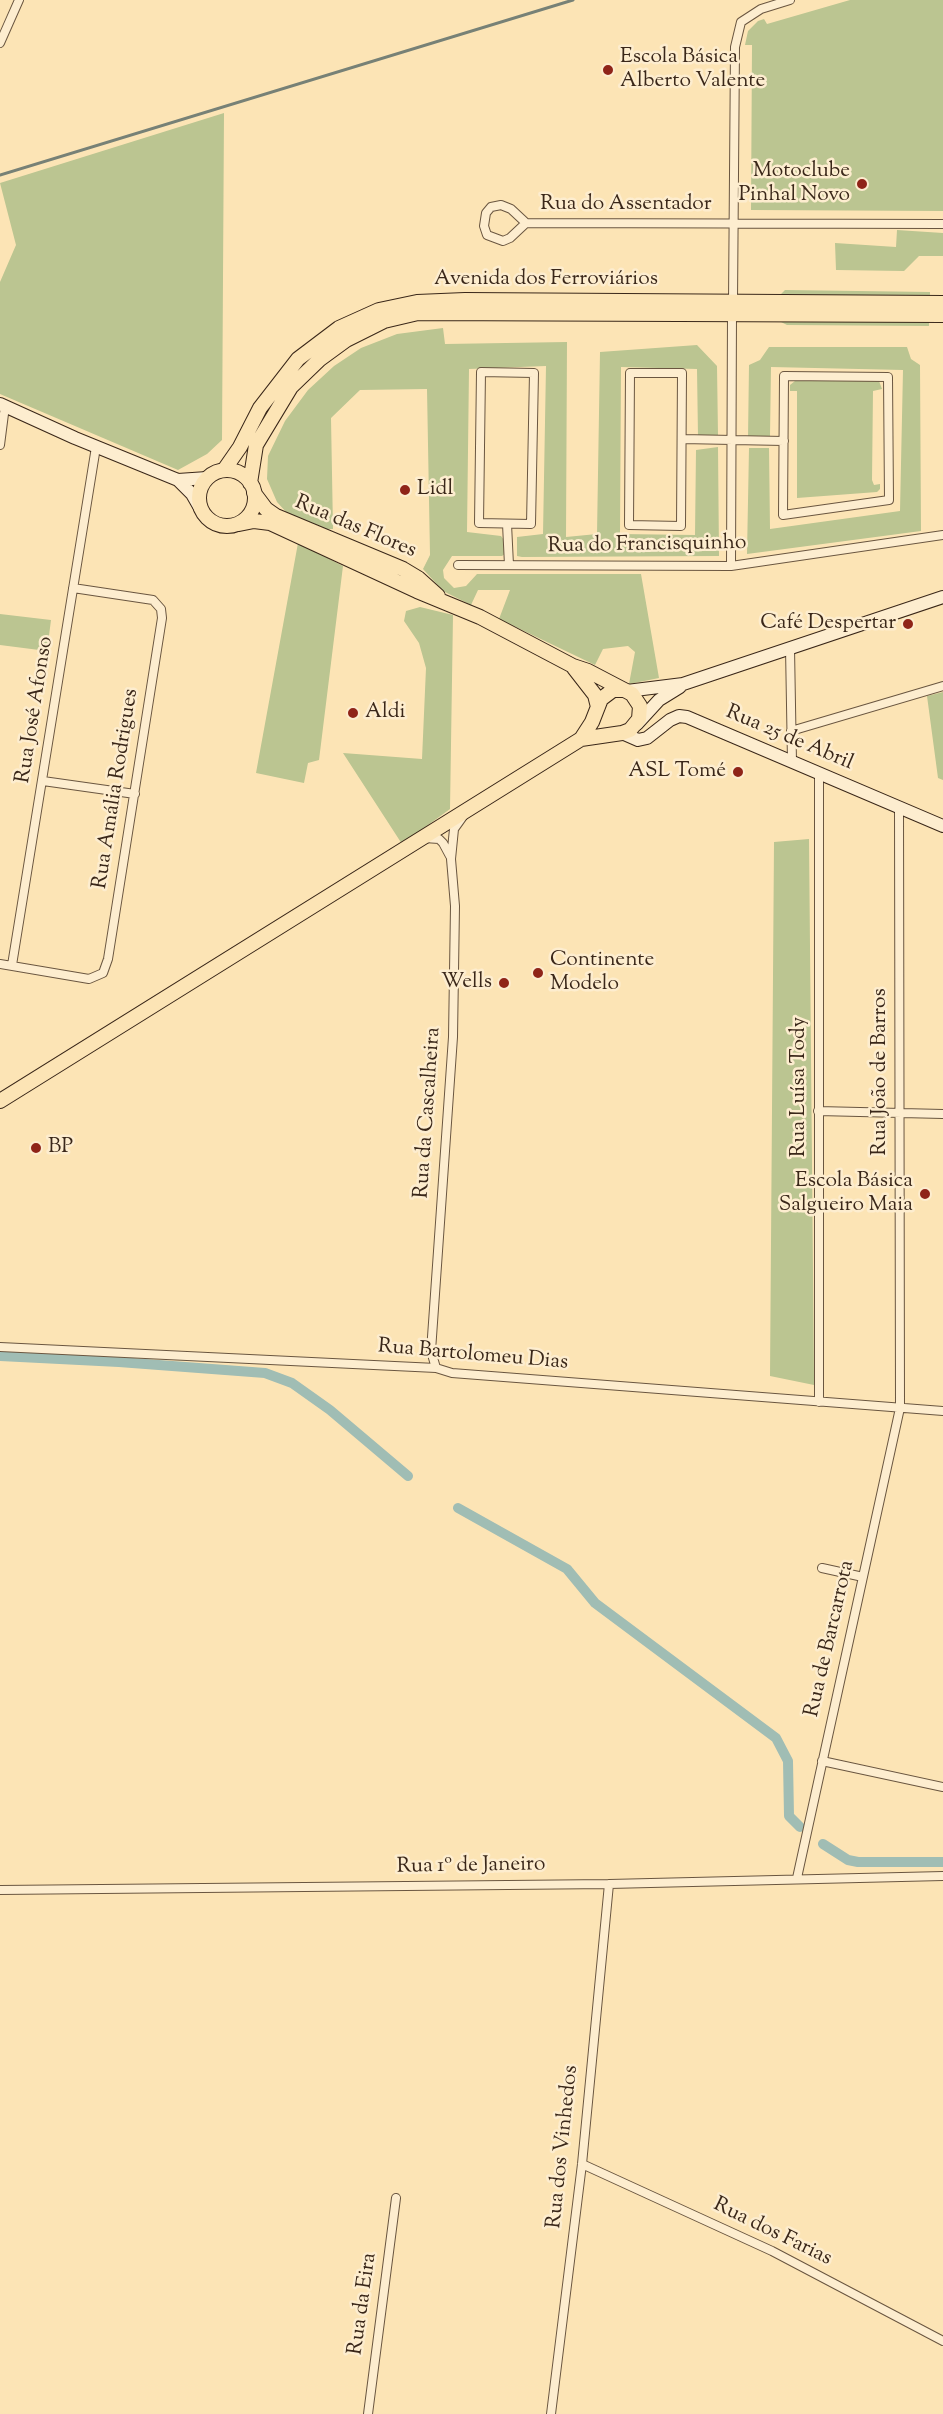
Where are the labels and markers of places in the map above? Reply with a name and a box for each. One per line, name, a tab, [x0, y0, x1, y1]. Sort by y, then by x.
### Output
place label: Escola Básica Alberto Valente	[620, 45, 765, 95]
marker: Escola Básica Alberto Valente	[601, 63, 615, 77]
place label: Motoclube Pinhal Novo	[739, 159, 850, 209]
marker: Motoclube Pinhal Novo	[855, 177, 869, 191]
place label: Lidl	[417, 477, 453, 503]
marker: Lidl	[398, 483, 412, 497]
place label: Café Despertar	[760, 611, 896, 637]
marker: Café Despertar	[901, 617, 915, 631]
place label: Aldi	[365, 700, 406, 726]
marker: Aldi	[346, 706, 360, 720]
place label: ASL Tomé	[628, 759, 726, 785]
marker: ASL Tomé	[731, 765, 745, 779]
place label: Continente Modelo	[550, 948, 654, 998]
marker: Continente Modelo	[531, 966, 545, 980]
place label: Wells	[441, 970, 492, 996]
marker: Wells	[497, 976, 511, 990]
place label: BP	[48, 1135, 73, 1161]
marker: BP	[29, 1141, 43, 1155]
place label: Escola Básica Salgueiro Maia	[779, 1169, 913, 1219]
marker: Escola Básica Salgueiro Maia	[918, 1187, 932, 1201]

